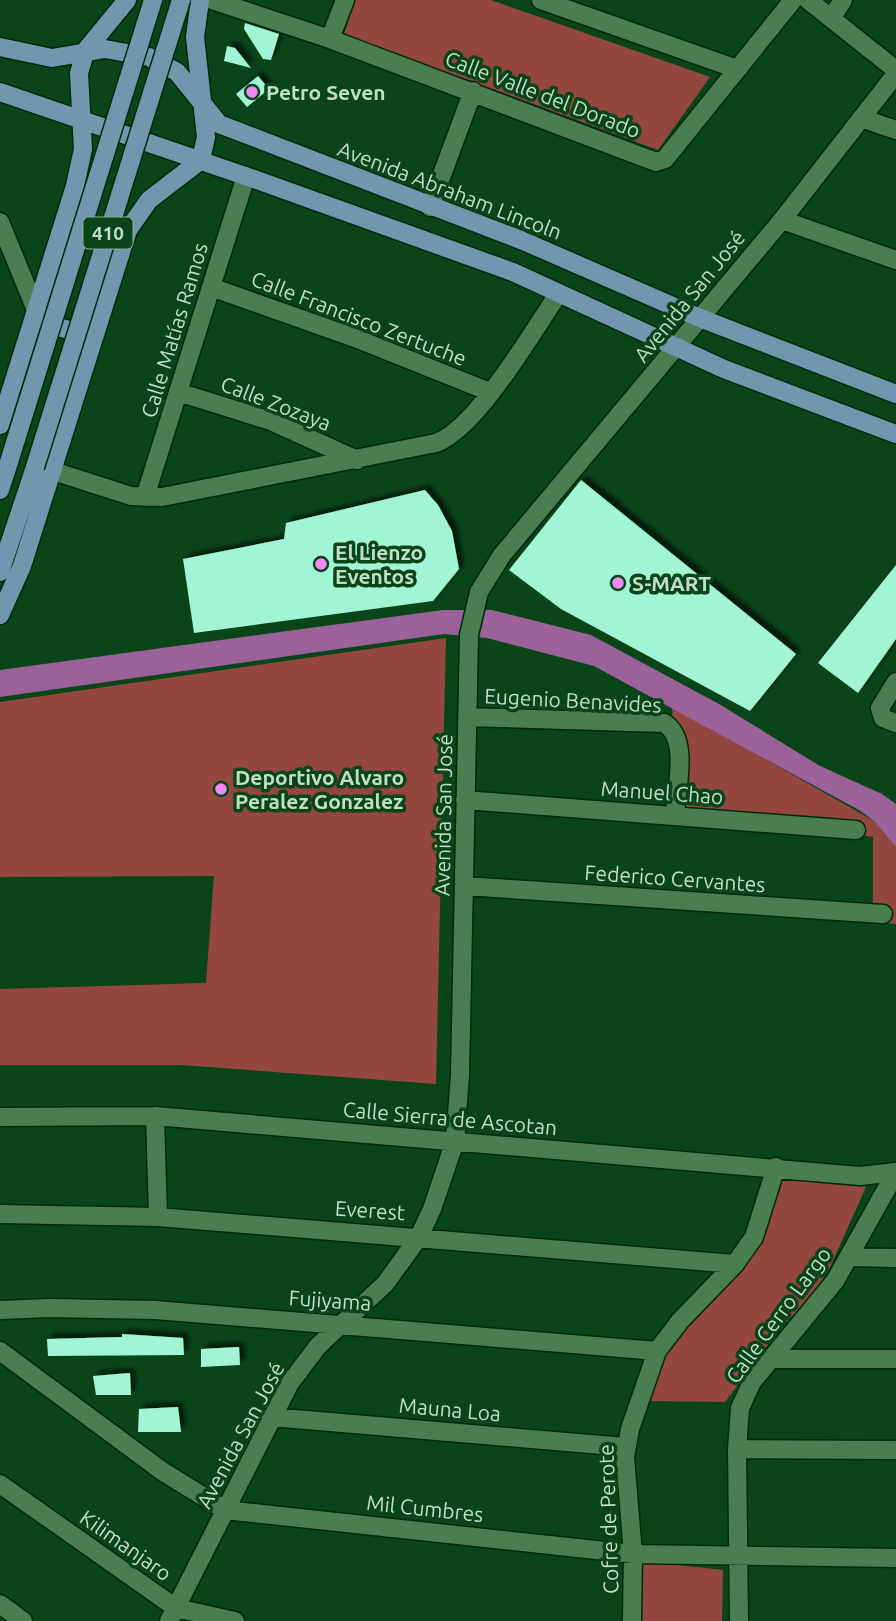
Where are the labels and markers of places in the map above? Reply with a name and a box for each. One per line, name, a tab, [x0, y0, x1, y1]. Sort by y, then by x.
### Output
place label: Petro Seven	[266, 80, 386, 104]
marker: Petro Seven	[244, 84, 260, 100]
place label: El Lienzo Eventos	[335, 540, 423, 588]
marker: El Lienzo Eventos	[313, 556, 329, 572]
place label: S-MART	[632, 571, 711, 595]
marker: S-MART	[610, 575, 626, 591]
place label: Deportivo Alvaro Peralez Gonzalez	[235, 765, 404, 813]
marker: Deportivo Alvaro Peralez Gonzalez	[213, 781, 229, 797]

